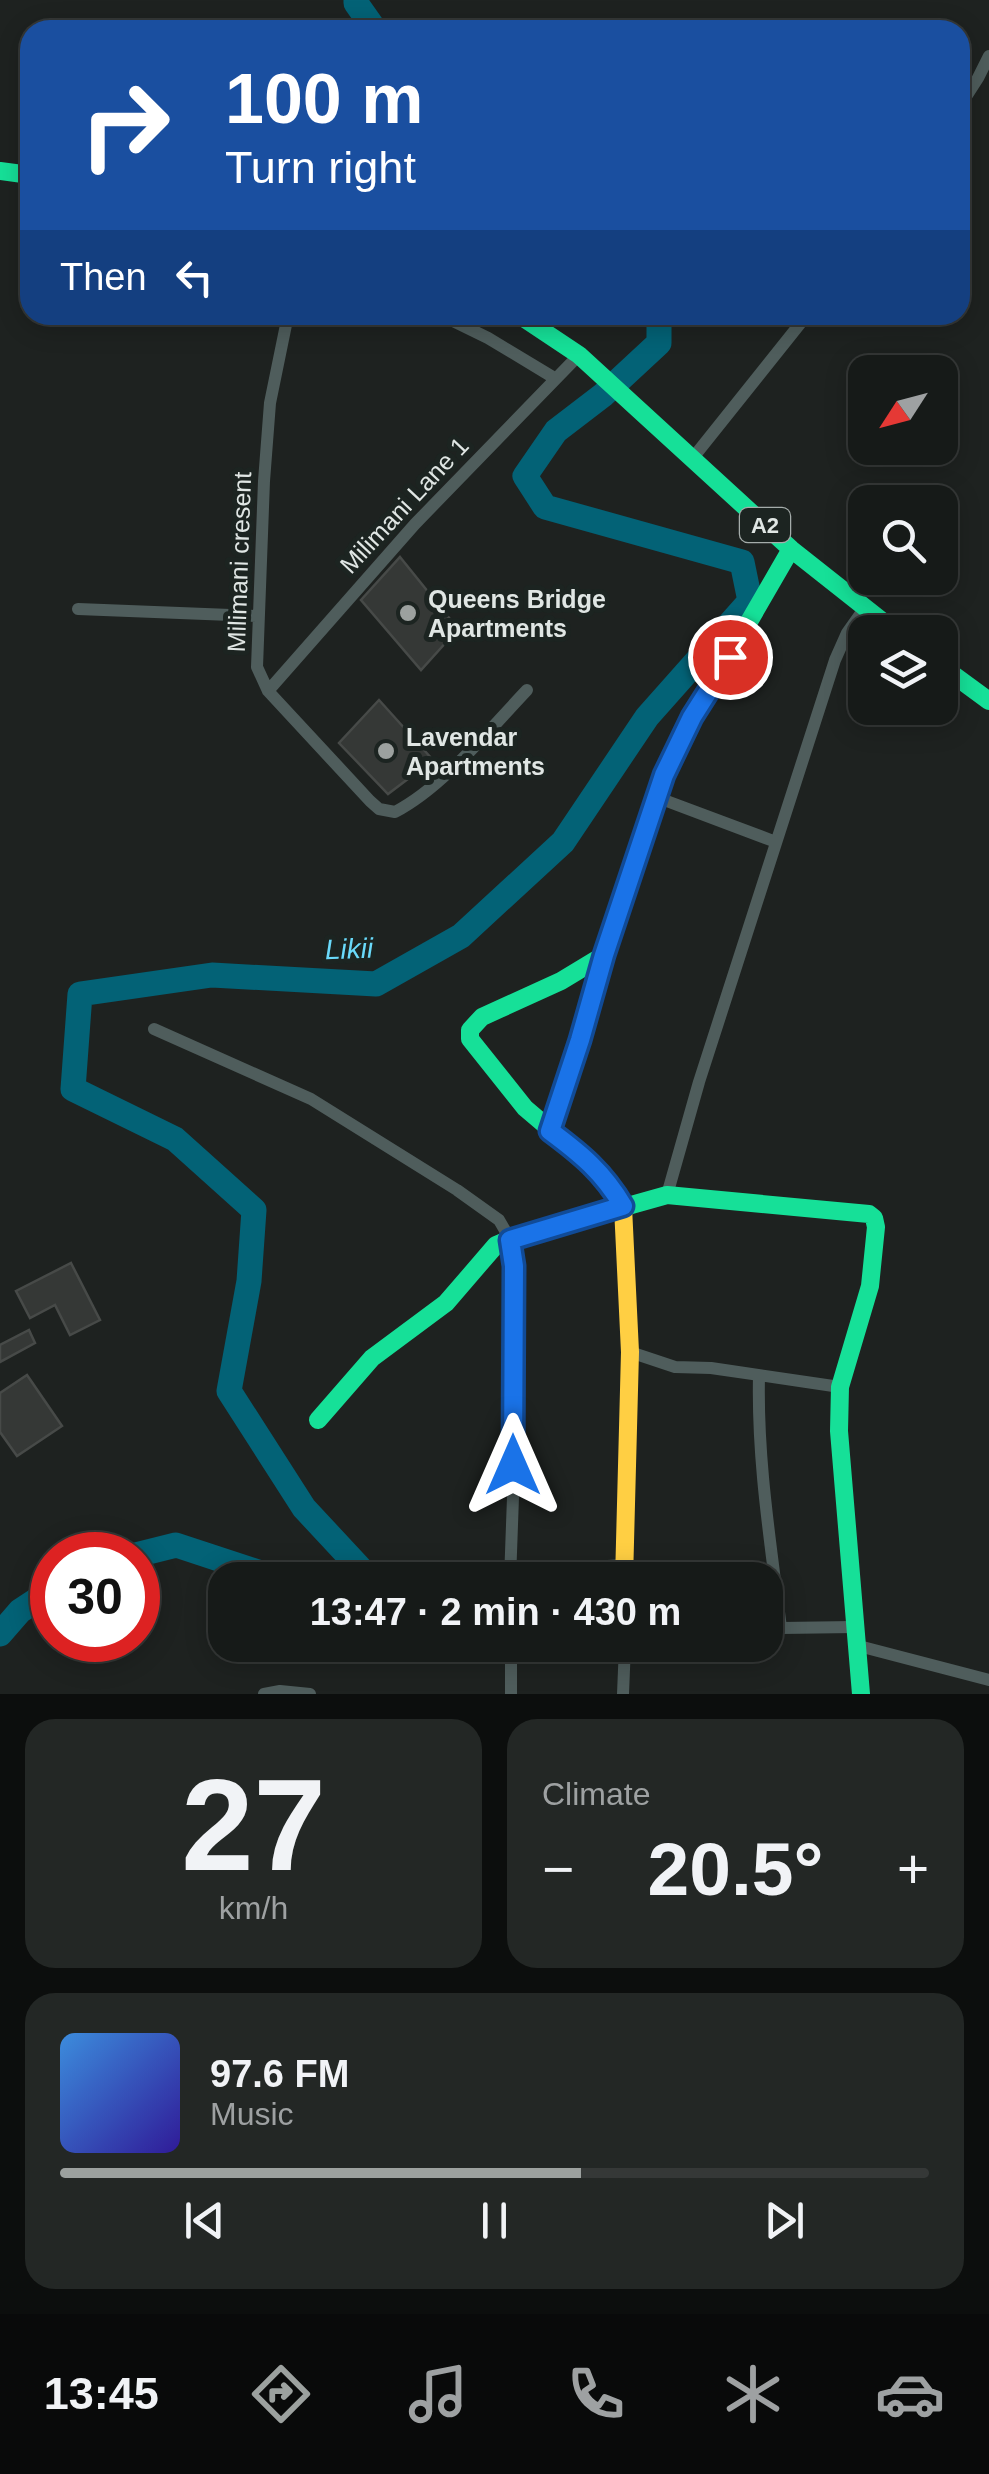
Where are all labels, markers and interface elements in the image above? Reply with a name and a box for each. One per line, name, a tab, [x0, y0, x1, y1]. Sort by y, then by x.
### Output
icon: right	[60, 60, 190, 190]
text: 100 m	[225, 60, 423, 138]
text: Turn right	[225, 142, 416, 193]
icon: left	[167, 250, 222, 305]
text: Then	[60, 256, 147, 298]
north arrow	[848, 355, 958, 465]
map controls	[848, 355, 958, 725]
street label: Milimani Lane 1	[334, 431, 474, 579]
street label: Milimani cresent	[222, 471, 256, 653]
button: search	[848, 485, 958, 595]
road number: A2	[740, 508, 790, 542]
place label: Queens Bridge Apartments	[428, 585, 606, 642]
marker: Queens Bridge Apartments	[397, 602, 419, 624]
pin	[688, 615, 773, 700]
button: layers	[848, 615, 958, 725]
icon: arrive	[703, 630, 758, 685]
place label: Lavendar Apartments	[406, 723, 545, 780]
marker: Lavendar Apartments	[375, 740, 397, 762]
water label: Likii	[324, 933, 374, 965]
position arrow	[461, 1413, 565, 1517]
speed limit sign: 30	[30, 1532, 160, 1662]
text: 13:47 · 2 min · 430 m	[310, 1591, 681, 1633]
text: 27	[181, 1752, 326, 1898]
text: Climate	[542, 1776, 650, 1812]
text: 20.5°	[648, 1827, 823, 1911]
text: −	[542, 1838, 574, 1900]
text: +	[897, 1838, 929, 1900]
text: km/h	[219, 1890, 288, 1926]
text: 97.6 FM	[210, 2053, 349, 2095]
text: Music	[210, 2096, 294, 2132]
icon: previous	[177, 2193, 232, 2248]
icon: pause	[467, 2193, 522, 2248]
icon: next	[757, 2193, 812, 2248]
icon: directions	[246, 2359, 316, 2429]
icon: music	[403, 2359, 473, 2429]
icon: phone	[561, 2359, 631, 2429]
icon: climate	[718, 2359, 788, 2429]
icon: car	[875, 2359, 945, 2429]
text: 13:45	[44, 2368, 159, 2419]

